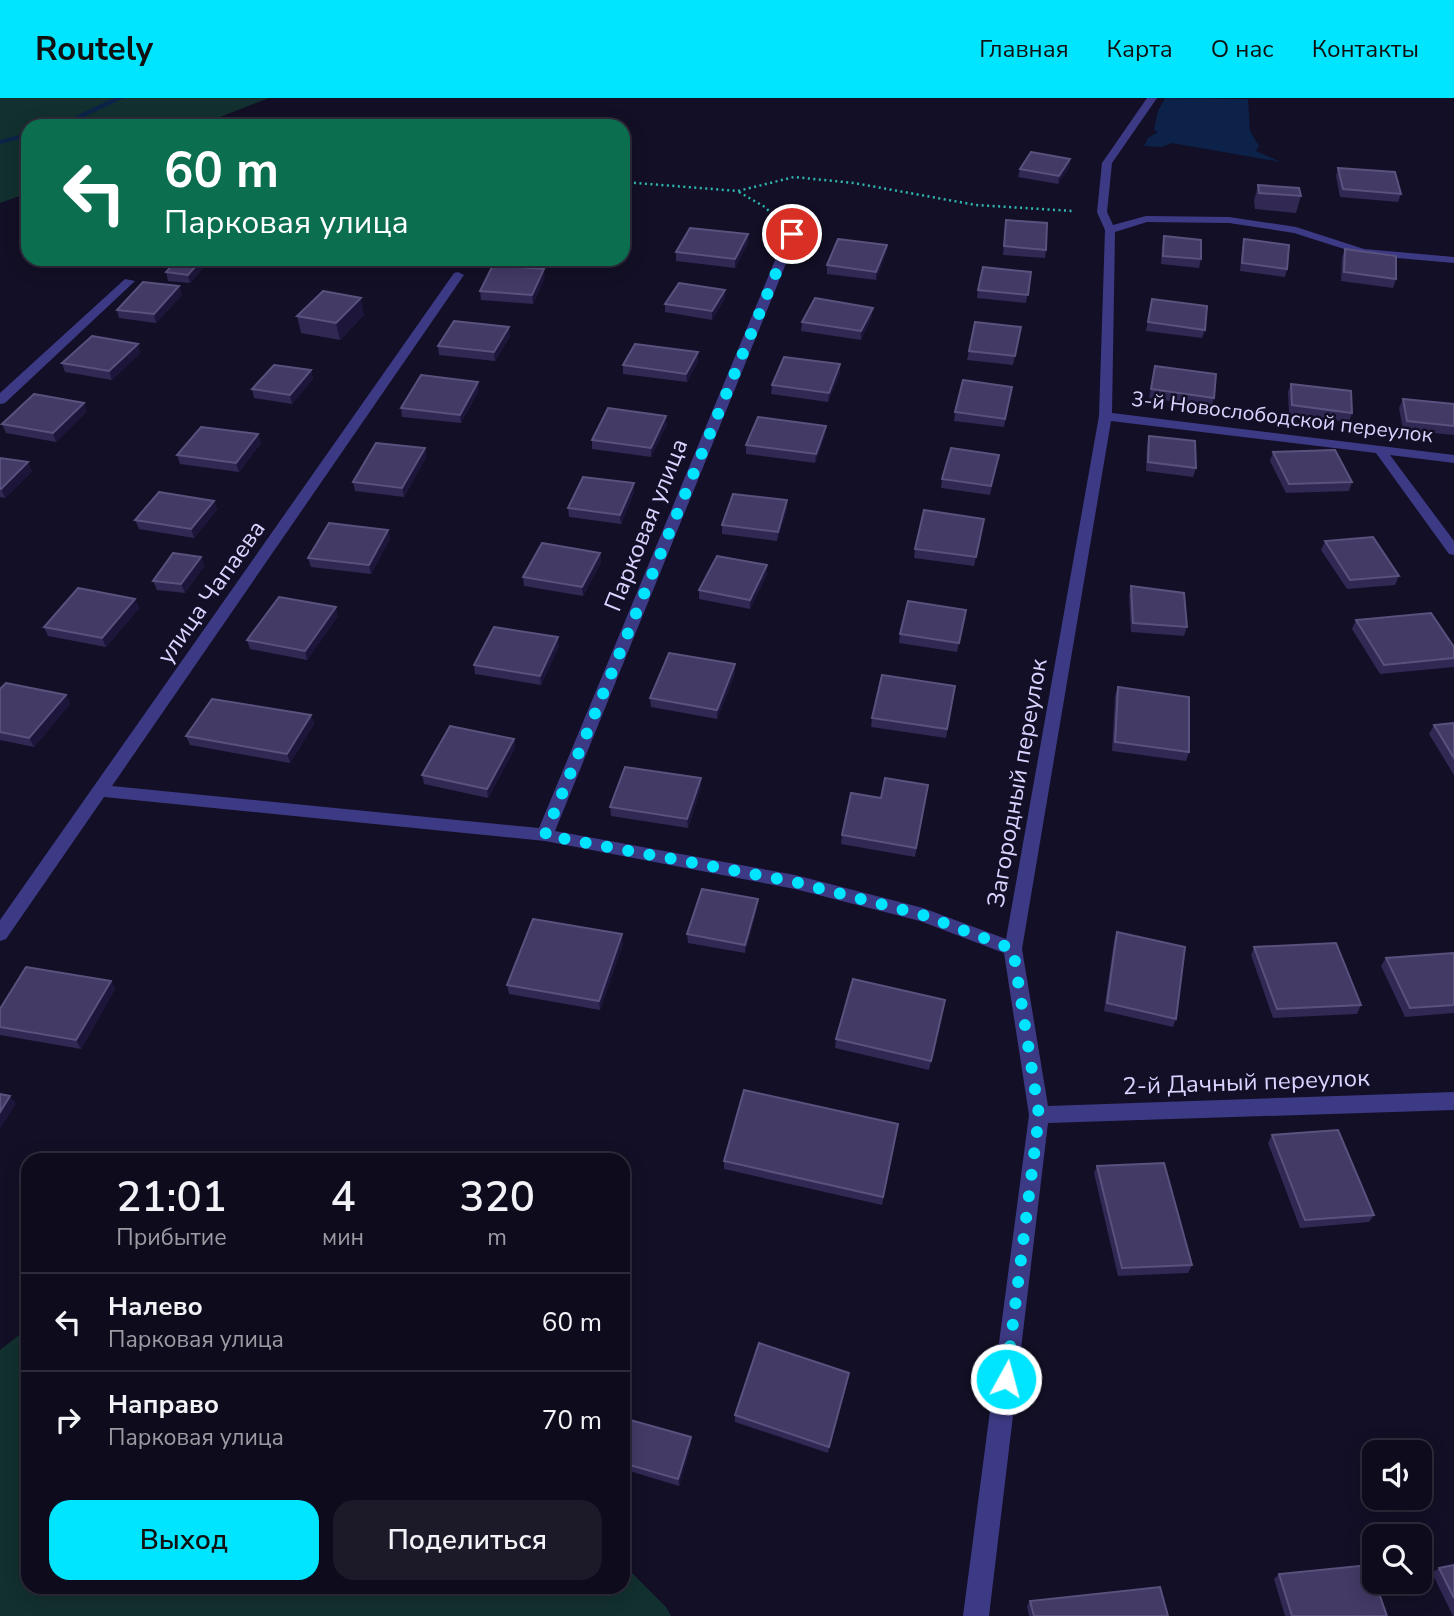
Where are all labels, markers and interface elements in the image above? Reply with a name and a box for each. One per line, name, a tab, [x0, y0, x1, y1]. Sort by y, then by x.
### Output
text: Routely	[35, 27, 153, 72]
text: Главная	[979, 33, 1069, 65]
text: Карта	[1107, 33, 1173, 65]
text: О нас	[1211, 33, 1274, 65]
text: Контакты	[1312, 33, 1419, 65]
text: 60 m	[164, 137, 279, 204]
icon: left	[49, 147, 140, 238]
text: Парковая улица	[164, 201, 409, 244]
pin	[762, 204, 822, 264]
icon: arrive	[773, 215, 811, 253]
street label: 3-й Новослободской переулок	[1130, 385, 1435, 450]
street label: Парковая улица	[597, 434, 695, 616]
street label: улица Чапаева	[150, 514, 272, 670]
street label: Загородный переулок	[979, 656, 1055, 910]
street label: 2-й Дачный переулок	[1122, 1062, 1371, 1102]
text: 21:01	[116, 1169, 227, 1226]
text: 4	[330, 1169, 356, 1226]
text: 320	[459, 1169, 535, 1226]
text: Прибытие	[116, 1222, 227, 1253]
text: мин	[322, 1222, 364, 1253]
text: m	[487, 1222, 507, 1253]
text: Налево	[108, 1289, 203, 1324]
icon: left	[49, 1303, 87, 1341]
text: 60 m	[542, 1305, 602, 1340]
text: Парковая улица	[108, 1324, 284, 1355]
position arrow	[969, 1342, 1043, 1416]
text: Направо	[108, 1387, 219, 1422]
icon: right	[49, 1401, 87, 1439]
text: 70 m	[542, 1403, 602, 1438]
text: Парковая улица	[108, 1422, 284, 1453]
map controls	[1362, 1440, 1432, 1594]
button: sound	[1362, 1440, 1432, 1510]
button: Выход	[49, 1500, 319, 1580]
button: Поделиться	[333, 1500, 602, 1580]
button: search	[1362, 1524, 1432, 1594]

